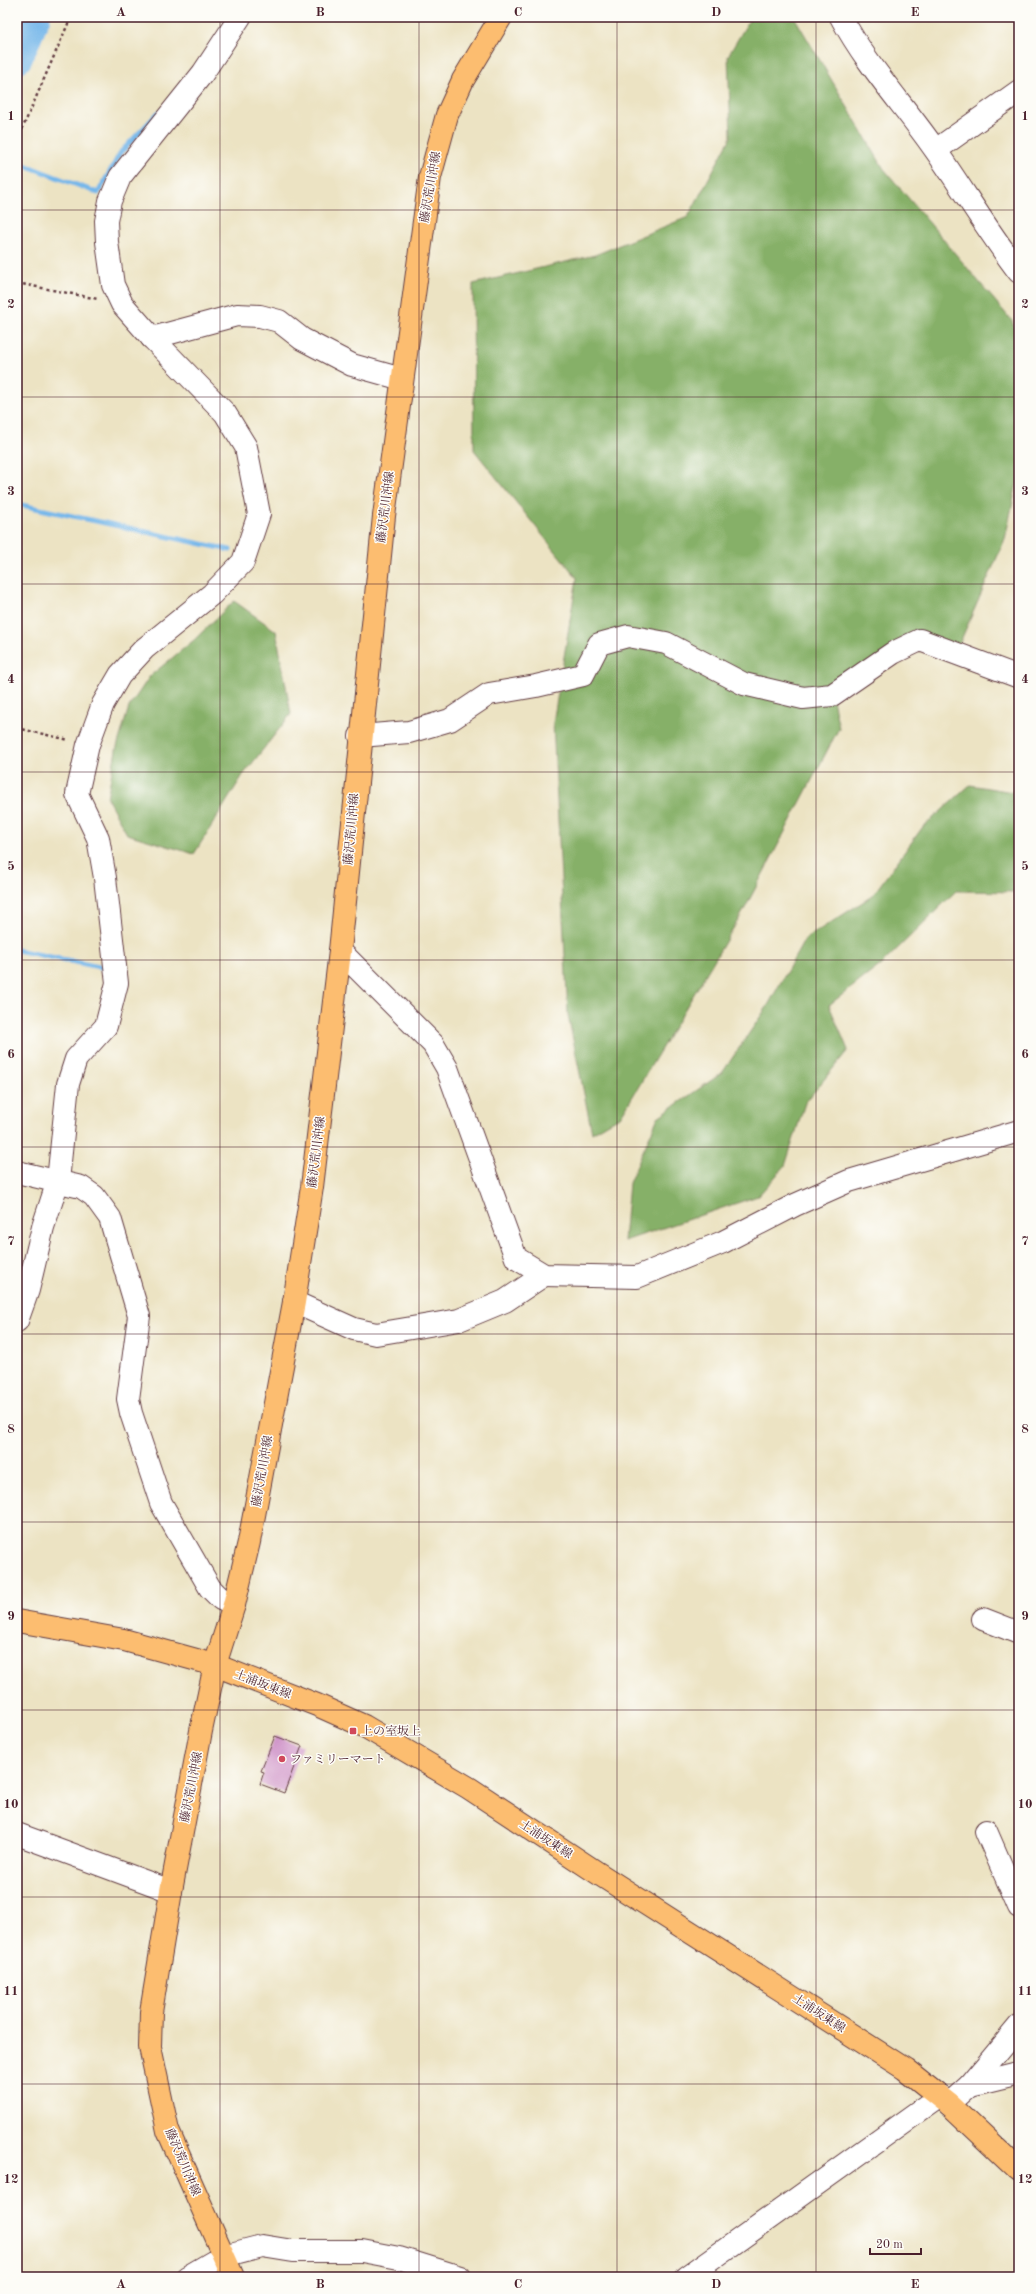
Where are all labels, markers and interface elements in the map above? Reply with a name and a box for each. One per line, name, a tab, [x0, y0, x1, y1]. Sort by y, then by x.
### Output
text: A	[116, 6, 126, 19]
text: B	[315, 6, 325, 19]
text: C	[514, 6, 522, 19]
text: D	[711, 6, 721, 19]
text: E	[911, 6, 920, 19]
text: 1	[7, 110, 15, 123]
text: 1	[1021, 110, 1029, 123]
street label: 藤沢荒川沖線	[417, 150, 443, 224]
text: 2	[7, 298, 15, 311]
text: 2	[1021, 298, 1029, 311]
street label: 藤沢荒川沖線	[374, 470, 396, 544]
text: 3	[7, 485, 15, 498]
text: 3	[1021, 485, 1029, 498]
text: 4	[7, 673, 15, 686]
text: 4	[1021, 673, 1029, 686]
street label: 藤沢荒川沖線	[341, 793, 361, 865]
text: 5	[7, 860, 15, 873]
text: 5	[1021, 860, 1029, 873]
text: 6	[7, 1048, 15, 1061]
text: 6	[1021, 1048, 1029, 1061]
street label: 藤沢荒川沖線	[305, 1115, 327, 1189]
text: 7	[7, 1235, 15, 1248]
text: 7	[1021, 1235, 1029, 1248]
text: 8	[7, 1423, 15, 1436]
text: 8	[1021, 1423, 1029, 1436]
street label: 藤沢荒川沖線	[249, 1434, 275, 1508]
text: 9	[7, 1610, 15, 1623]
text: 9	[1021, 1610, 1029, 1623]
street label: 土浦坂東線	[232, 1667, 294, 1701]
place label: 上の室坂上	[361, 1724, 421, 1738]
marker: 上の室坂上	[348, 1726, 358, 1736]
street label: 藤沢荒川沖線	[177, 1750, 205, 1824]
place label: ファミリーマート	[290, 1753, 386, 1766]
marker: ファミリーマート	[277, 1754, 287, 1764]
text: 10	[3, 1798, 19, 1811]
text: 10	[1017, 1798, 1033, 1811]
street label: 土浦坂東線	[517, 1817, 575, 1861]
text: 11	[3, 1985, 19, 1998]
text: 11	[1017, 1985, 1033, 1998]
street label: 土浦坂東線	[790, 1991, 848, 2035]
street label: 藤沢荒川沖線	[162, 2126, 204, 2198]
text: 12	[3, 2173, 19, 2186]
text: 12	[1017, 2173, 1033, 2186]
scale bar	[870, 2230, 921, 2256]
text: 20 m	[876, 2239, 903, 2251]
text: A	[116, 2278, 126, 2291]
text: B	[315, 2278, 325, 2291]
text: C	[514, 2278, 522, 2291]
text: D	[711, 2278, 721, 2291]
text: E	[911, 2278, 920, 2291]

